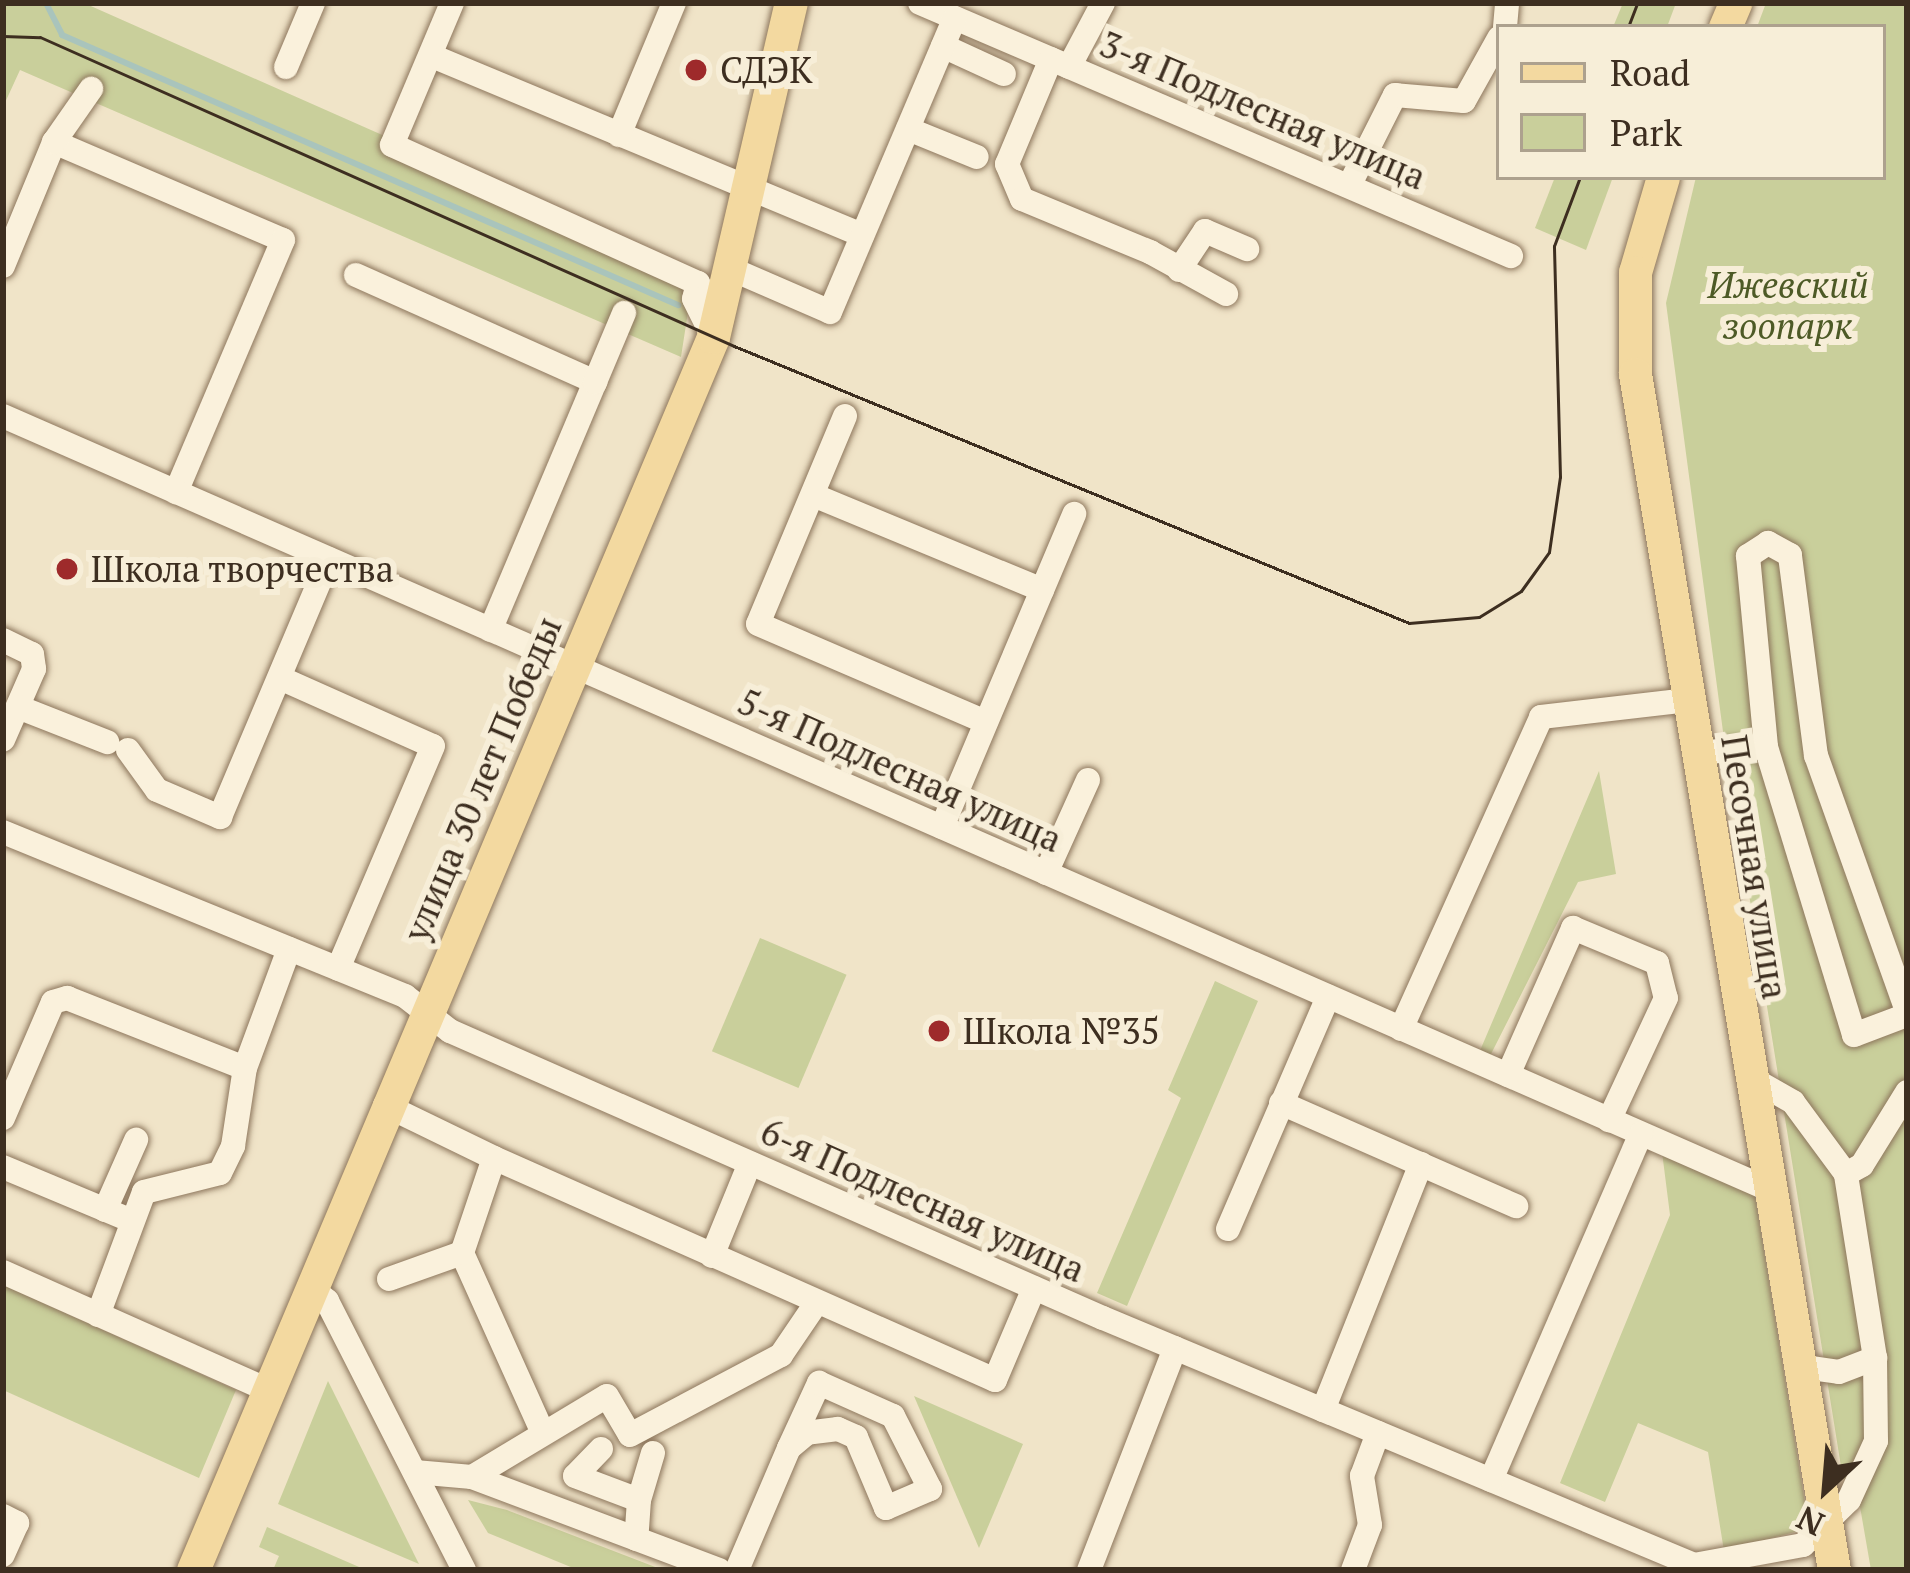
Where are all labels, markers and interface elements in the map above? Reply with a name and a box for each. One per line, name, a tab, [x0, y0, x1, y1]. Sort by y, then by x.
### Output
street label: 3-я Подлесная улица	[1094, 22, 1432, 198]
legend	[1496, 24, 1886, 180]
place label: СДЭК	[720, 48, 812, 92]
text: Road	[1610, 49, 1690, 96]
marker: СДЭК	[683, 57, 709, 83]
text: Park	[1610, 109, 1682, 156]
park label: Ижевский зоопарк	[1708, 262, 1868, 347]
place label: Школа творчества	[91, 547, 395, 591]
marker: Школа творчества	[54, 556, 80, 582]
street label: улица 30 лет Победы	[394, 610, 570, 948]
street label: 5-я Подлесная улица	[732, 679, 1068, 861]
street label: Песочная улица	[1713, 732, 1797, 1002]
place label: Школа №35	[963, 1009, 1160, 1053]
marker: Школа №35	[926, 1018, 952, 1044]
street label: 6-я Подлесная улица	[755, 1109, 1091, 1291]
north arrow	[1766, 1429, 1886, 1549]
text: N	[1789, 1497, 1831, 1547]

